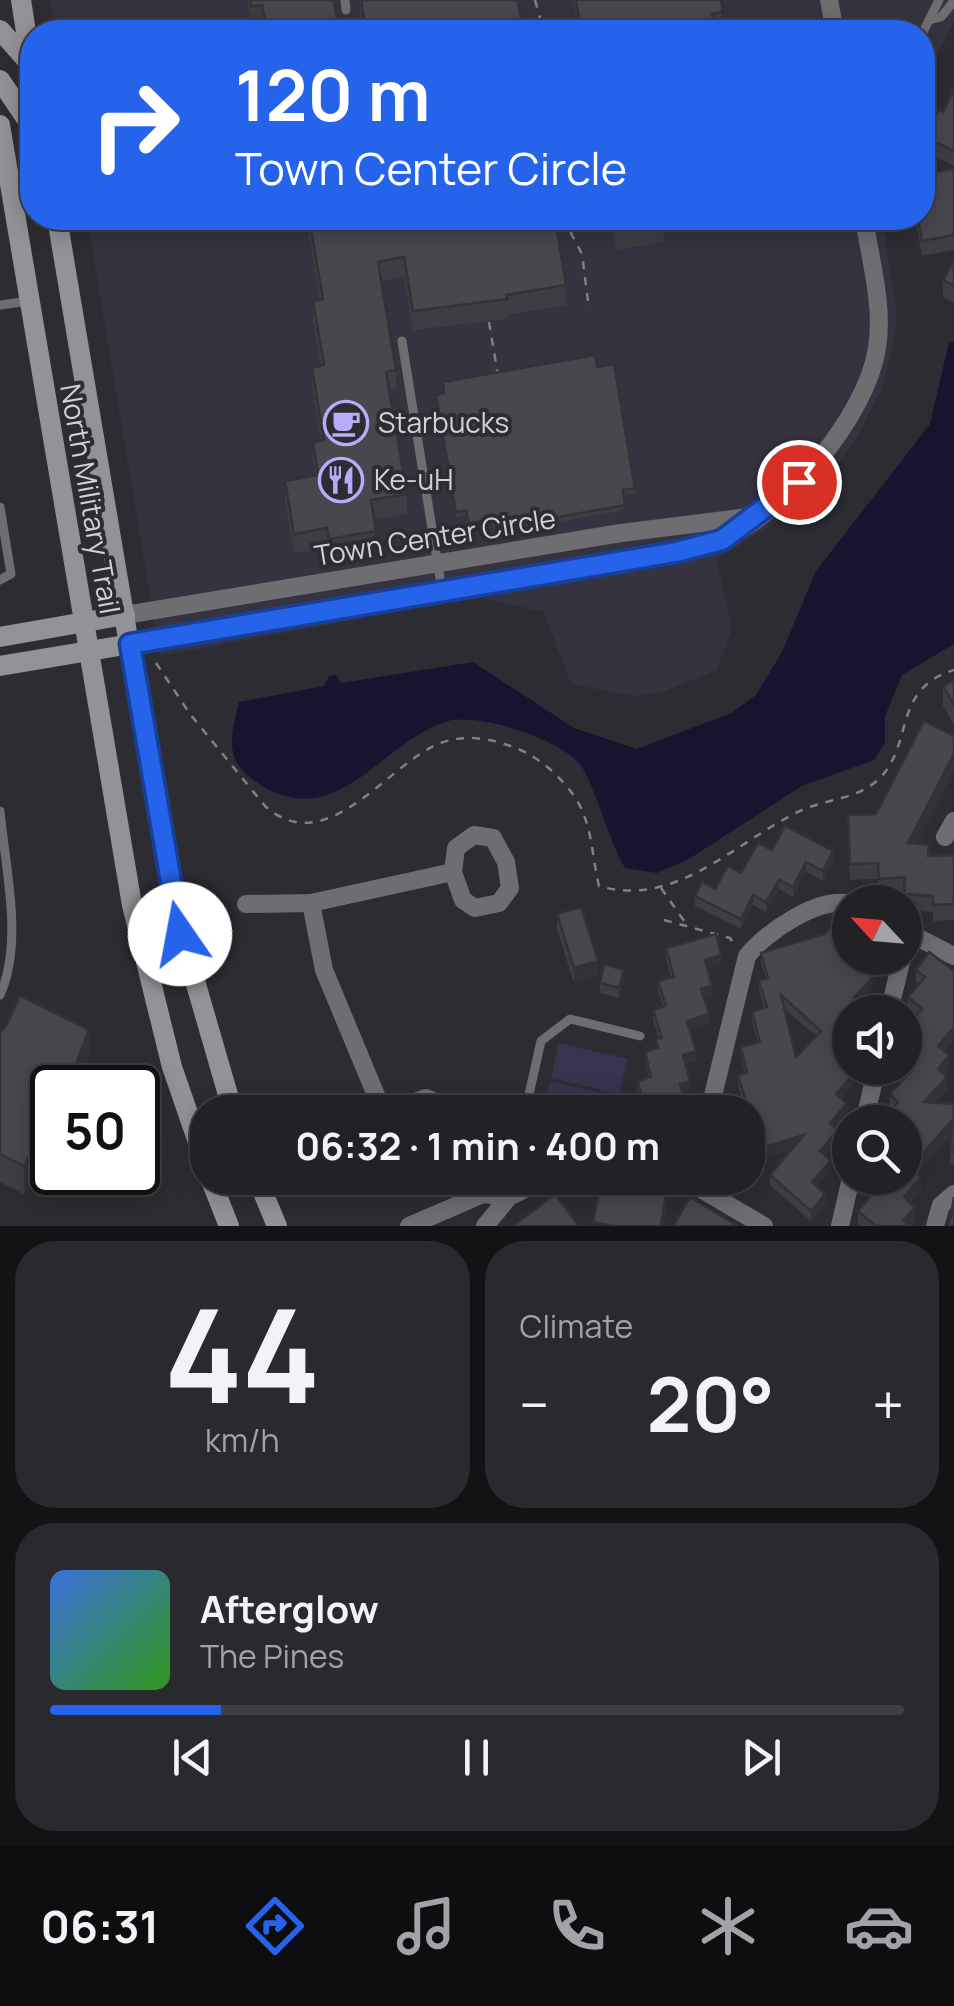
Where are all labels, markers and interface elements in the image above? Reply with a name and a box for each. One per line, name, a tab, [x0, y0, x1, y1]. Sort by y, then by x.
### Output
text: 120 m	[235, 46, 430, 142]
icon: right	[70, 60, 200, 190]
text: Town Center Circle	[235, 137, 627, 199]
street label: North Military Trail	[52, 381, 130, 617]
cafe icon: Starbucks	[323, 400, 369, 446]
place label: Starbucks	[378, 403, 509, 441]
pin	[757, 440, 842, 525]
icon: arrive	[772, 455, 827, 510]
restaurant icon: Ke-uH	[318, 457, 364, 503]
place label: Ke-uH	[374, 460, 453, 498]
street label: Town Center Circle	[311, 498, 558, 574]
position arrow	[128, 882, 232, 986]
north arrow	[832, 885, 922, 975]
map controls	[832, 885, 922, 1195]
button: sound	[832, 995, 922, 1085]
speed limit sign: 50	[30, 1065, 160, 1195]
button: search	[832, 1105, 922, 1195]
text: 06:32 · 1 min · 400 m	[295, 1119, 660, 1171]
text: 44	[164, 1264, 321, 1442]
text: Climate	[520, 1304, 633, 1348]
text: 20°	[647, 1352, 775, 1455]
text: −	[520, 1366, 549, 1442]
text: +	[872, 1366, 904, 1442]
text: km/h	[205, 1418, 279, 1462]
text: Afterglow	[200, 1582, 379, 1634]
text: The Pines	[200, 1634, 344, 1678]
icon: previous	[165, 1730, 220, 1785]
icon: pause	[449, 1730, 504, 1785]
icon: next	[734, 1730, 789, 1785]
icon: directions	[240, 1891, 310, 1961]
icon: music	[391, 1891, 461, 1961]
icon: phone	[542, 1891, 612, 1961]
icon: climate	[693, 1891, 763, 1961]
icon: car	[844, 1891, 914, 1961]
text: 06:31	[40, 1895, 159, 1957]

